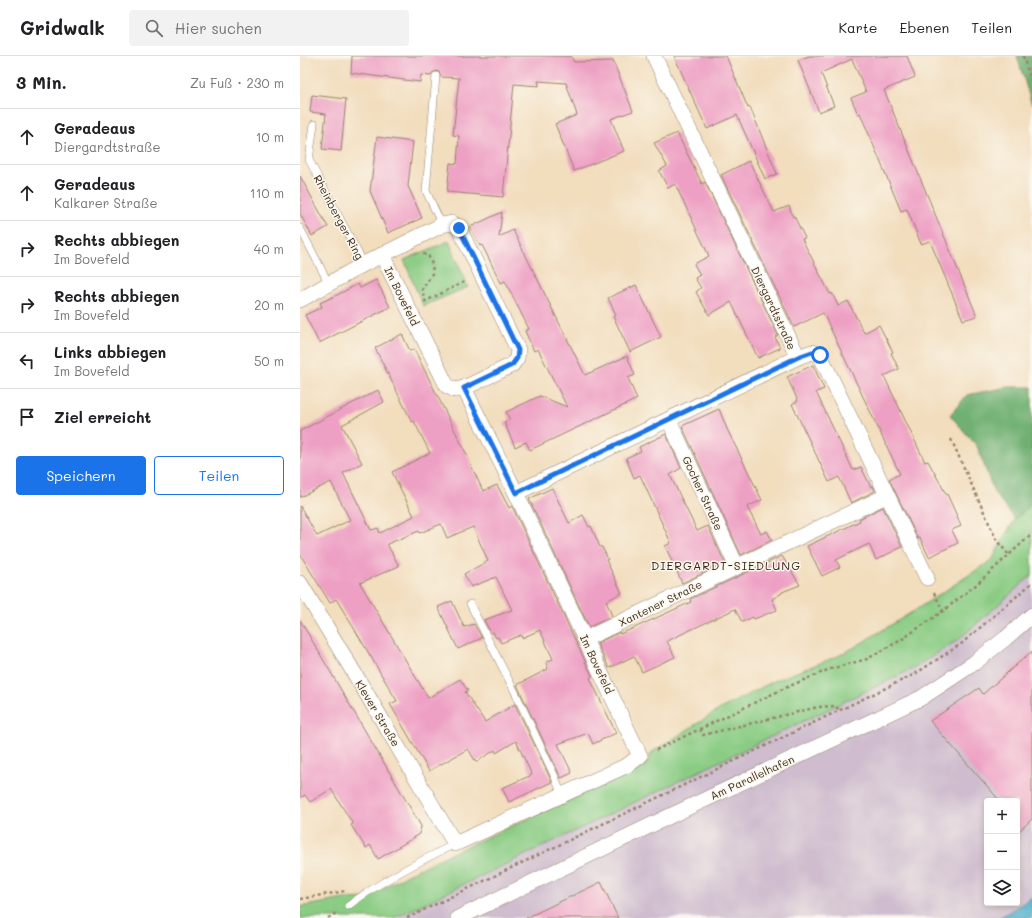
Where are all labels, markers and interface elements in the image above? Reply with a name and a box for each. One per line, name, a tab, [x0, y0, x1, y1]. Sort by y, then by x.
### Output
search box	[129, 10, 409, 46]
text: Gridwalk	[20, 15, 105, 40]
icon: search	[143, 17, 165, 39]
text: Hier suchen	[175, 18, 262, 38]
text: Karte	[838, 18, 878, 37]
text: Ebenen	[900, 18, 949, 37]
text: Teilen	[971, 18, 1012, 37]
text: 3 Min.	[16, 71, 67, 93]
text: Zu Fuß · 230 m	[190, 74, 284, 91]
text: Geradeaus	[54, 118, 135, 138]
icon: ahead	[16, 126, 38, 148]
text: 10 m	[256, 128, 284, 145]
text: Diergardtstraße	[54, 138, 161, 155]
street label: Rheinberger Ring	[310, 172, 368, 262]
text: Geradeaus	[54, 174, 135, 194]
icon: ahead	[16, 182, 38, 204]
text: 110 m	[250, 184, 284, 201]
text: Kalkarer Straße	[54, 194, 157, 211]
route end	[450, 219, 468, 237]
text: Rechts abbiegen	[54, 230, 179, 250]
icon: right	[16, 238, 38, 260]
text: 40 m	[254, 240, 284, 257]
text: Im Bovefeld	[54, 250, 130, 267]
street label: Im Bovefeld	[381, 264, 423, 328]
street label: Diergardtstraße	[748, 264, 800, 352]
text: Rechts abbiegen	[54, 286, 179, 306]
icon: right	[16, 294, 38, 316]
text: 20 m	[254, 296, 284, 313]
text: Im Bovefeld	[54, 306, 130, 323]
text: Links abbiegen	[54, 342, 166, 362]
route start	[811, 346, 829, 364]
icon: left	[16, 350, 38, 372]
text: 50 m	[254, 352, 284, 369]
text: Im Bovefeld	[54, 362, 130, 379]
icon: arrive	[16, 406, 38, 428]
text: Ziel erreicht	[54, 407, 151, 427]
street label: Gocher Straße	[679, 453, 727, 533]
button: Speichern	[16, 456, 146, 495]
button: Teilen	[154, 456, 284, 495]
district label: DIERGARDT-SIEDLUNG	[651, 557, 801, 573]
street label: Xantener Straße	[616, 576, 704, 630]
street label: Im Bovefeld	[577, 632, 617, 696]
street label: Klever Straße	[352, 677, 404, 749]
street label: Am Parallelhafen	[708, 751, 796, 803]
map controls	[984, 798, 1020, 906]
button: +	[984, 798, 1020, 834]
button: −	[984, 834, 1020, 870]
button: layers	[984, 870, 1020, 906]

